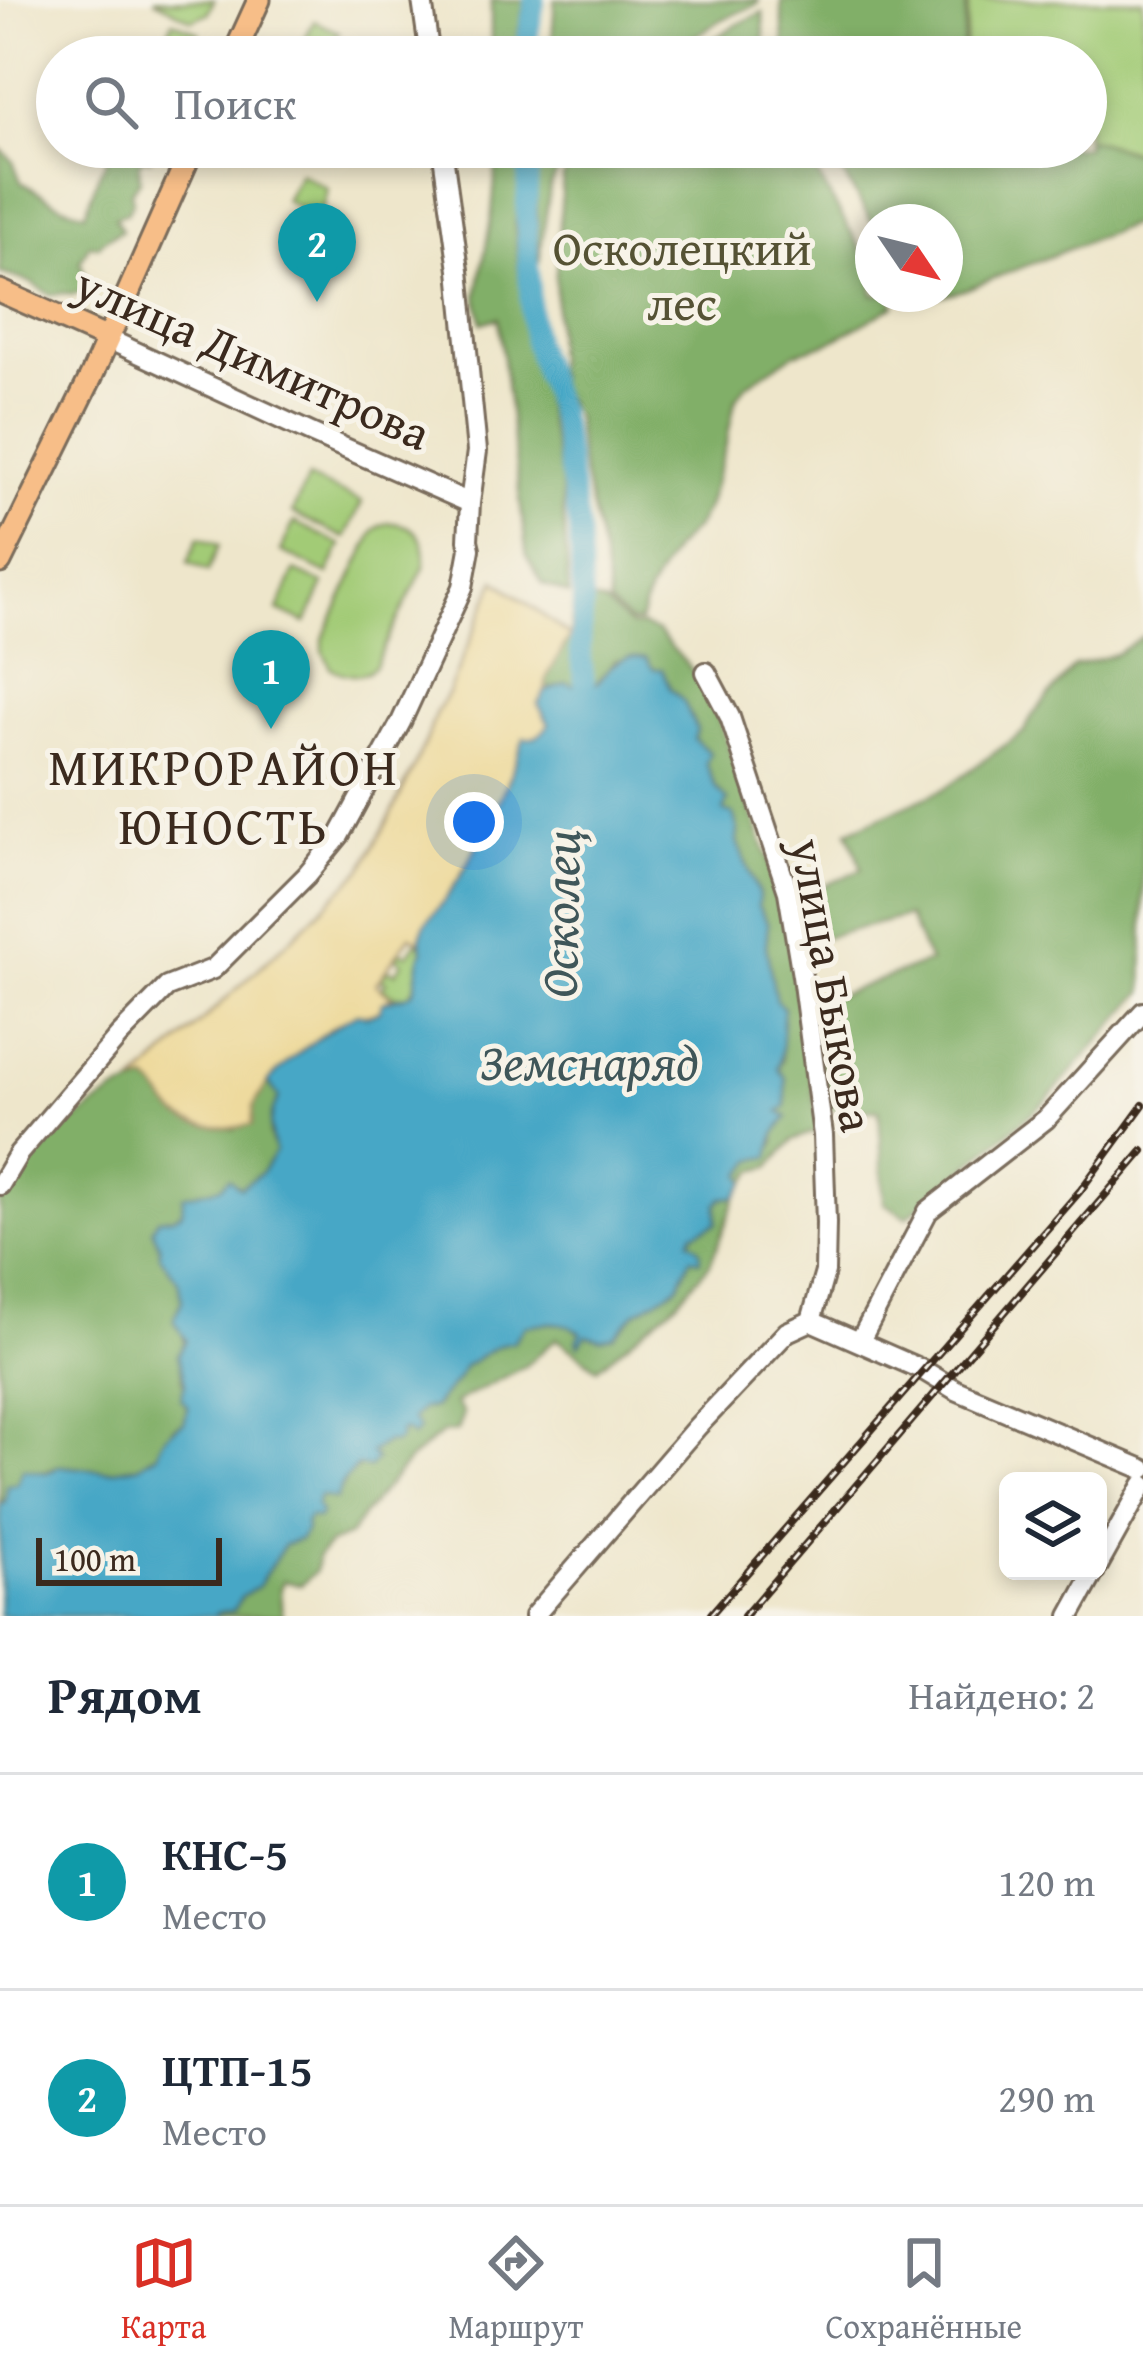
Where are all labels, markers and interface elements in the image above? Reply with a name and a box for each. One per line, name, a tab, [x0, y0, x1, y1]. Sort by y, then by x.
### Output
search box	[36, 36, 1107, 168]
icon: search	[78, 69, 144, 135]
text: Поиск	[174, 70, 296, 135]
pin: 2	[278, 203, 356, 302]
north arrow	[855, 204, 963, 312]
park label: Осколецкий лес	[553, 212, 811, 338]
street label: улица Димитрова	[63, 247, 442, 468]
pin: 1	[232, 630, 310, 729]
district label: МИКРОРАЙОН ЮНОСТЬ	[48, 729, 400, 863]
your location	[444, 792, 504, 852]
water label: Осколец	[521, 829, 598, 999]
street label: улица Быкова	[773, 832, 894, 1137]
water label: Земснаряд	[480, 1024, 699, 1099]
map controls	[999, 1472, 1107, 1580]
button: layers	[999, 1472, 1107, 1580]
scale bar	[36, 1532, 222, 1585]
text: 100 m	[54, 1535, 136, 1583]
text: Рядом	[48, 1657, 202, 1732]
text: Найдено: 2	[908, 1666, 1095, 1723]
text: КНС-5	[162, 1821, 288, 1886]
text: 1	[77, 1853, 97, 1910]
text: 120 m	[998, 1853, 1095, 1910]
text: Место	[162, 1886, 267, 1943]
text: ЦТП-15	[162, 2037, 313, 2102]
text: 2	[77, 2069, 97, 2126]
text: 290 m	[998, 2069, 1095, 2126]
text: Место	[162, 2102, 267, 2159]
tab: Карта	[121, 2230, 206, 2350]
tab: Маршрут	[448, 2230, 583, 2350]
tab: Сохранённые	[825, 2230, 1022, 2350]

